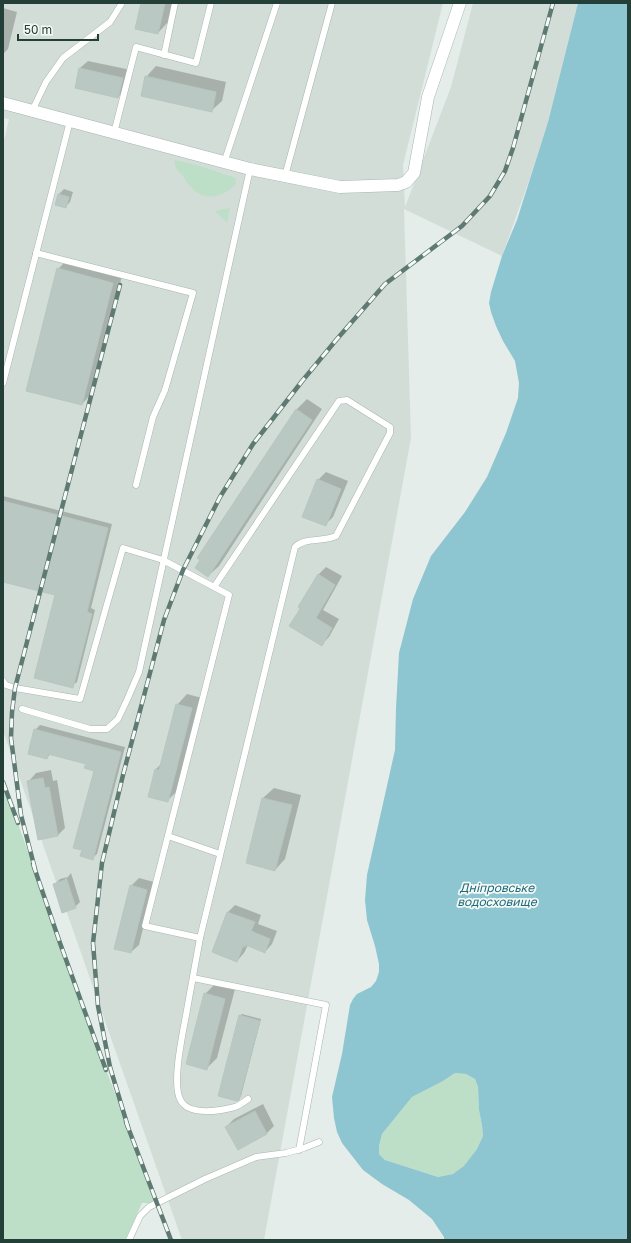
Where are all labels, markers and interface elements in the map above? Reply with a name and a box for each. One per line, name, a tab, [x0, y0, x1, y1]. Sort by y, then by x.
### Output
scale bar	[18, 16, 98, 42]
text: 50 m	[24, 22, 52, 37]
water label: Дніпровське водосховище	[457, 880, 538, 909]

